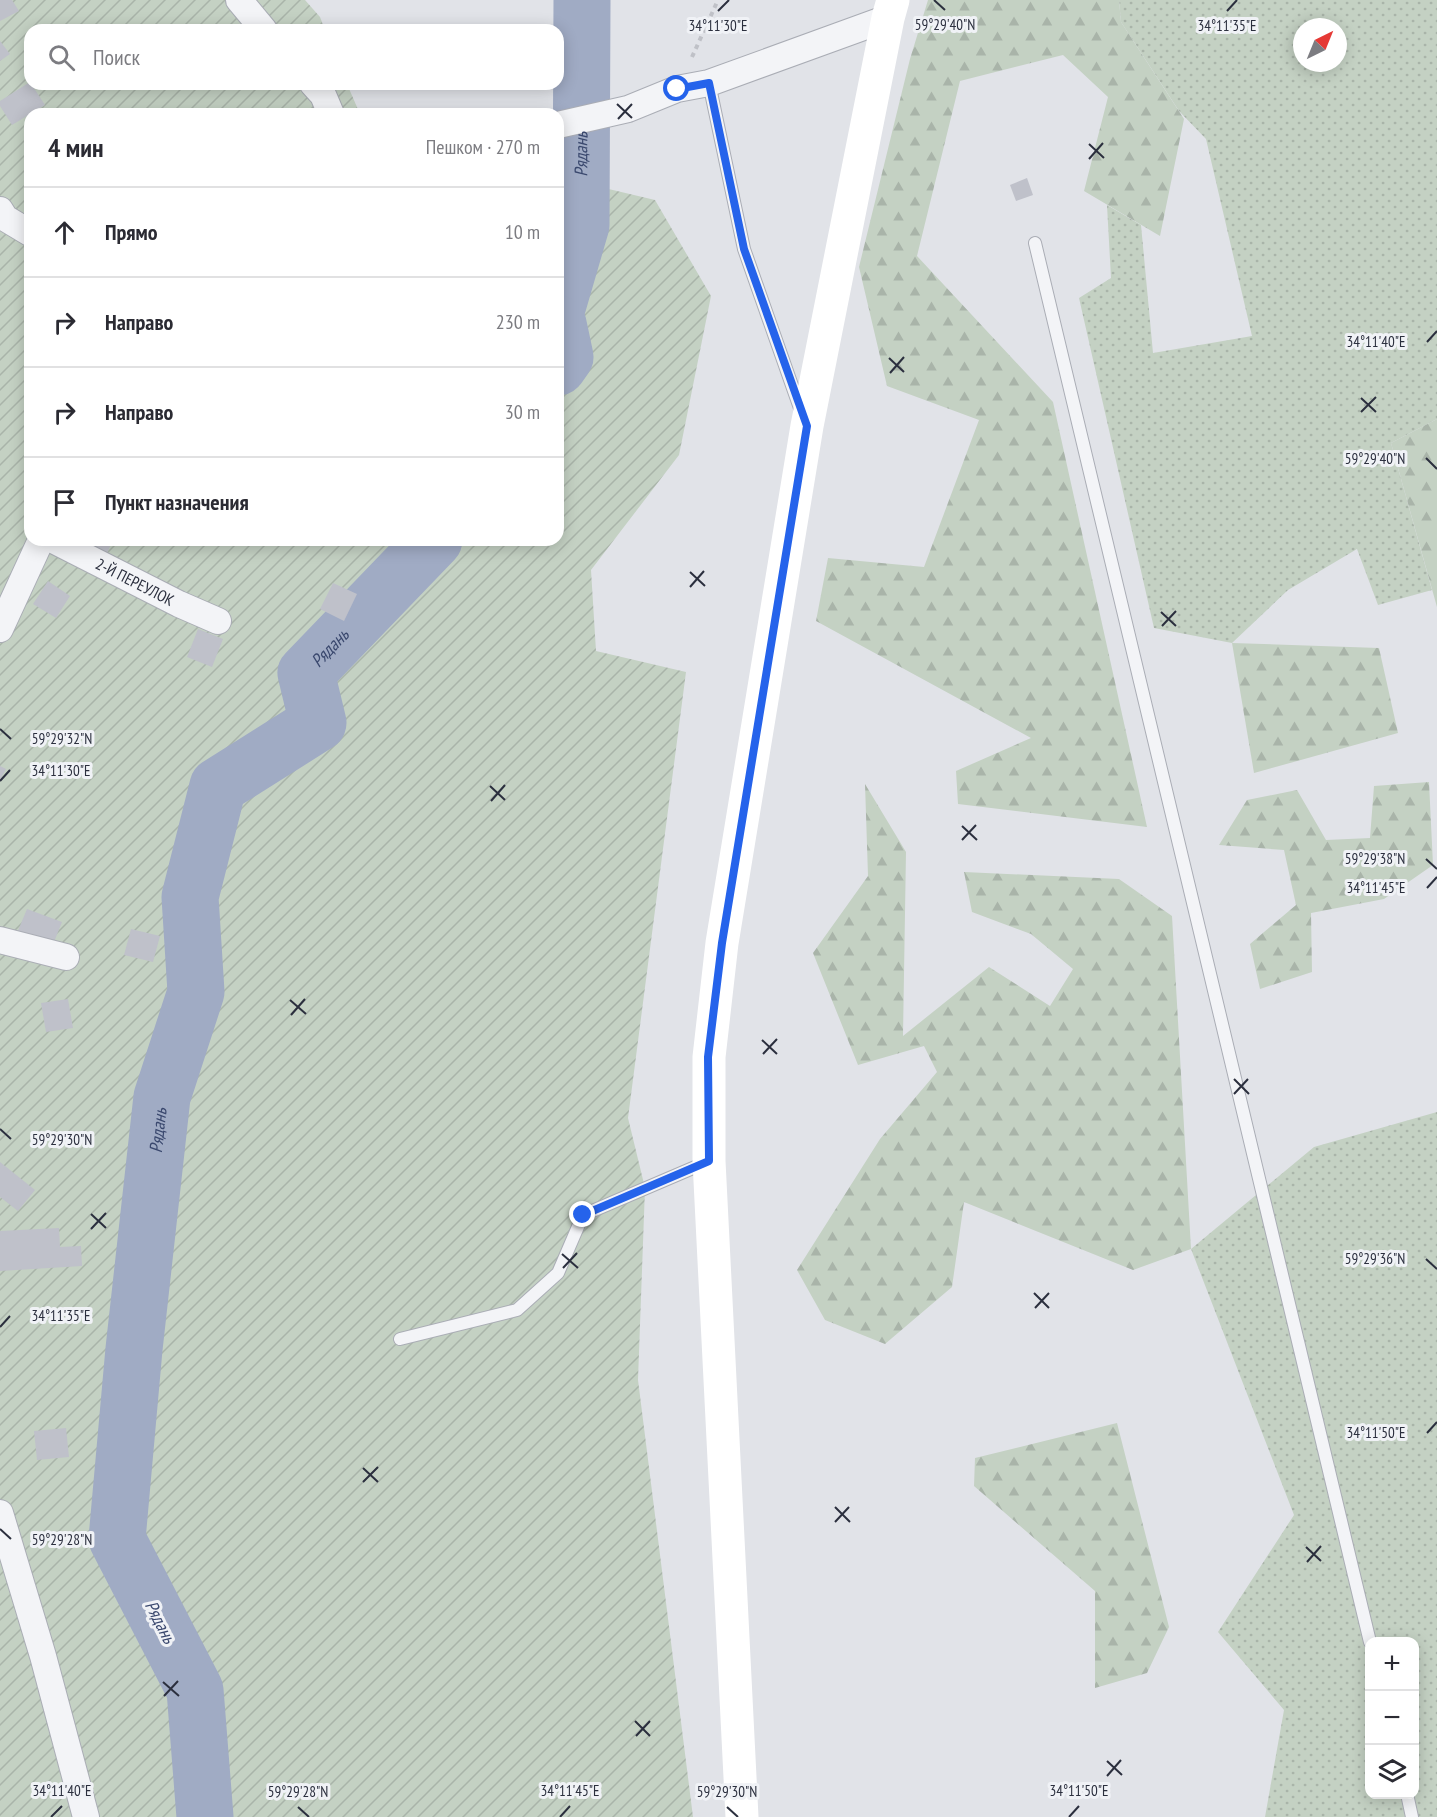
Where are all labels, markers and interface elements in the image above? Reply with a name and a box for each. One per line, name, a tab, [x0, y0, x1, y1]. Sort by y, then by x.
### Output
text: 59°29'40"N	[915, 15, 975, 34]
text: 34°11'30"E	[688, 16, 748, 35]
text: 34°11'35"E	[1197, 16, 1257, 35]
north arrow	[1293, 18, 1347, 72]
search box	[24, 24, 564, 90]
icon: search	[45, 41, 78, 74]
text: Поиск	[93, 43, 140, 71]
route start	[663, 75, 689, 101]
text: 4 мин	[48, 131, 103, 164]
water label: Рядань	[569, 131, 592, 177]
text: Пешком · 270 m	[426, 134, 540, 160]
icon: ahead	[48, 216, 81, 249]
text: Прямо	[105, 218, 158, 246]
text: 10 m	[505, 219, 540, 245]
icon: right	[48, 306, 81, 339]
text: Направо	[105, 308, 173, 336]
text: 230 m	[496, 309, 540, 335]
text: 34°11'40"E	[1346, 332, 1406, 351]
icon: right	[48, 396, 81, 429]
text: Направо	[105, 398, 173, 426]
text: 30 m	[505, 399, 540, 425]
text: 59°29'40"N	[1345, 449, 1405, 468]
icon: arrive	[48, 486, 81, 519]
text: Пункт назначения	[105, 488, 249, 516]
street label: 2-Й ПЕРЕУЛОК	[93, 553, 178, 610]
water label: Рядань	[306, 623, 354, 672]
text: 59°29'32"N	[32, 729, 92, 748]
text: 34°11'30"E	[31, 761, 91, 780]
text: 59°29'38"N	[1345, 849, 1405, 868]
text: 34°11'45"E	[1346, 878, 1406, 897]
water label: Рядань	[144, 1106, 172, 1154]
text: 59°29'30"N	[32, 1130, 92, 1149]
route end	[569, 1201, 595, 1227]
text: 59°29'36"N	[1345, 1249, 1405, 1268]
text: 34°11'35"E	[31, 1306, 91, 1325]
text: 34°11'50"E	[1346, 1423, 1406, 1442]
text: 59°29'28"N	[32, 1530, 92, 1549]
water label: Рядань	[140, 1597, 181, 1648]
map controls	[1365, 1637, 1419, 1799]
button: +	[1365, 1637, 1419, 1691]
button: −	[1365, 1691, 1419, 1745]
button: layers	[1365, 1745, 1419, 1799]
text: 34°11'40"E	[32, 1781, 92, 1800]
text: 34°11'45"E	[540, 1781, 600, 1800]
text: 34°11'50"E	[1049, 1781, 1109, 1800]
text: 59°29'28"N	[268, 1782, 328, 1801]
text: 59°29'30"N	[697, 1782, 757, 1801]

